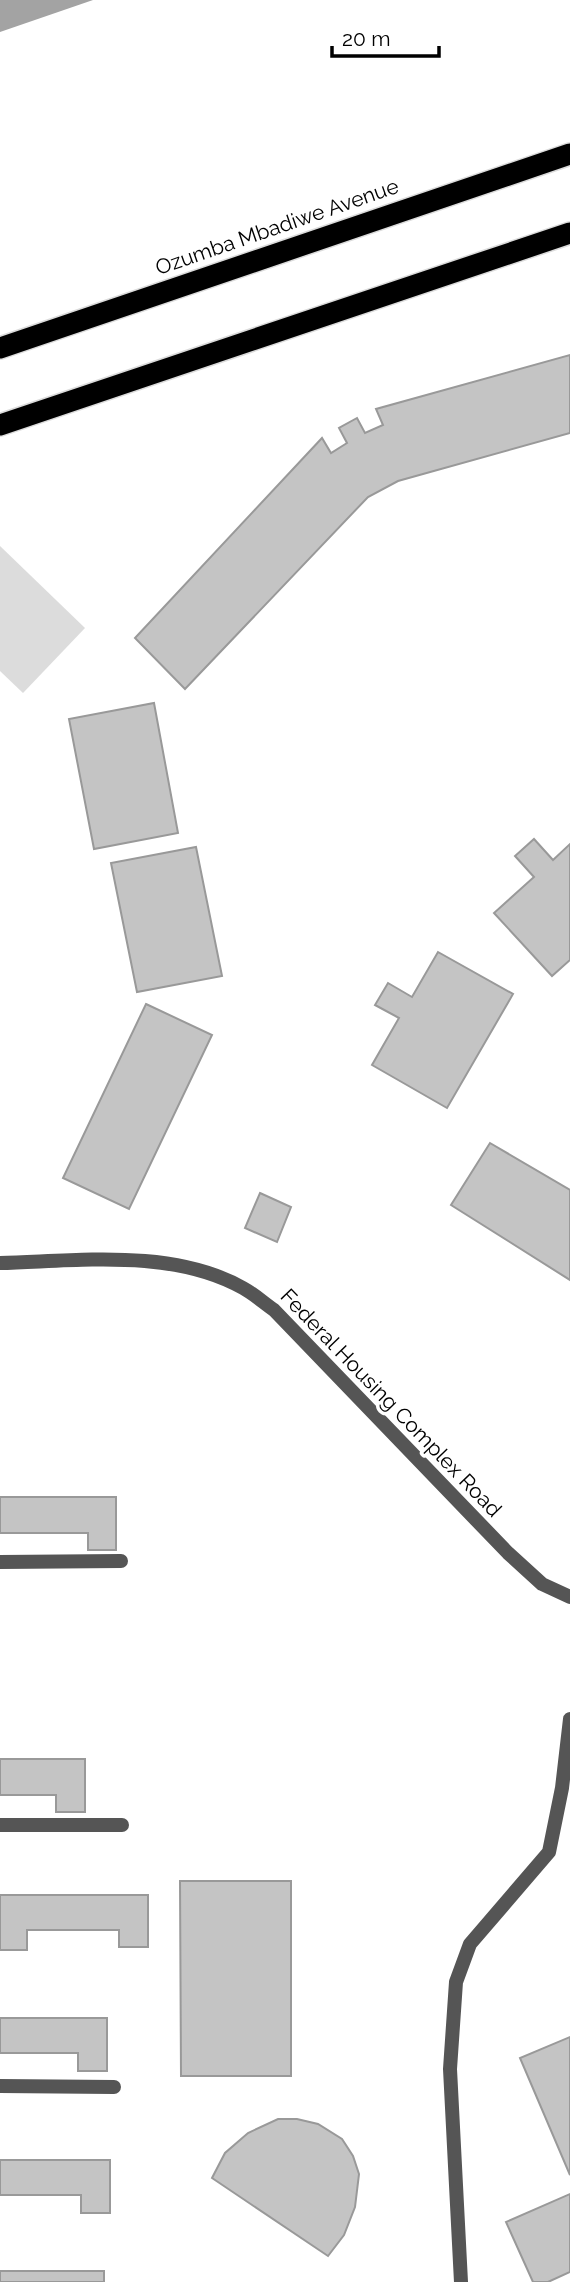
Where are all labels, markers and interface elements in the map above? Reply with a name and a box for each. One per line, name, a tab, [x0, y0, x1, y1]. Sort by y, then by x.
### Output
scale bar	[332, 14, 439, 58]
text: 20 m	[342, 26, 390, 51]
street label: Ozumba Mbadiwe Avenue	[152, 173, 402, 280]
street label: Federal Housing Complex Road	[276, 1283, 507, 1522]

